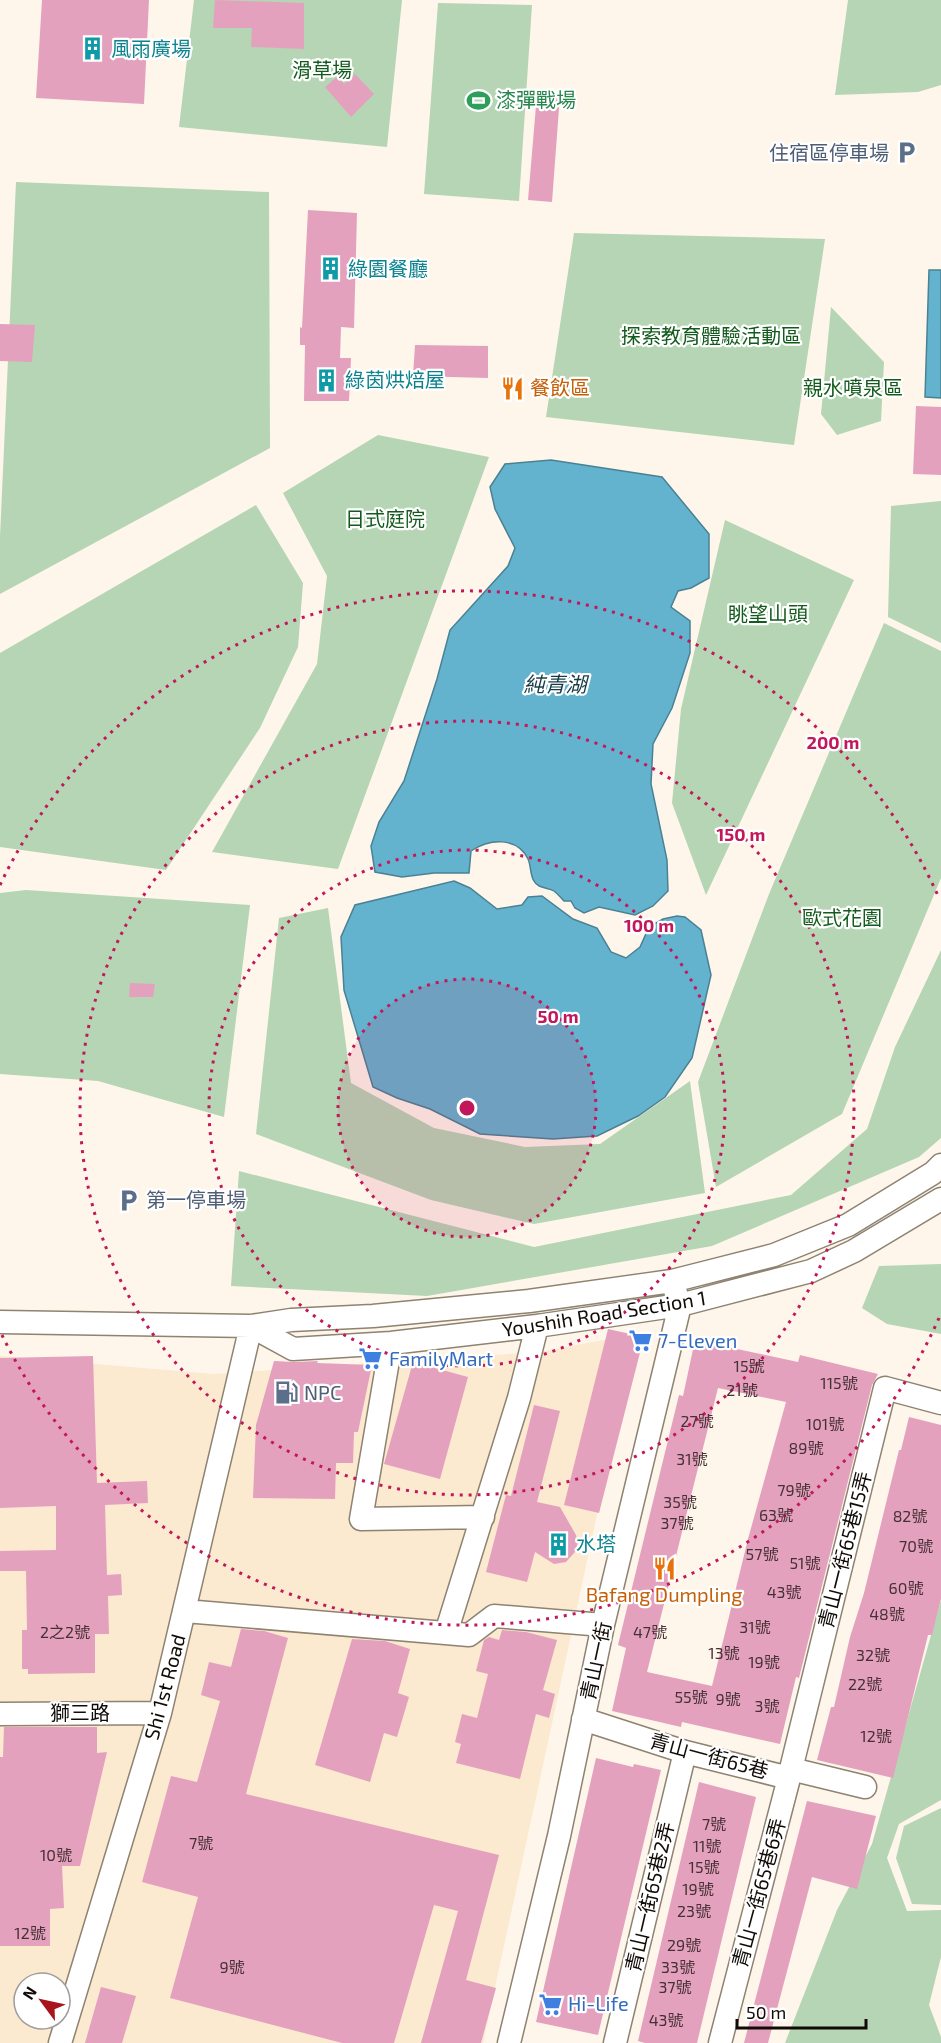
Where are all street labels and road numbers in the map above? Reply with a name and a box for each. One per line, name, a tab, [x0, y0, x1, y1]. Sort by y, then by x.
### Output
street label: Youshih Road Section 1	[500, 1285, 707, 1341]
street label: 青山一街65巷15弄	[813, 1469, 875, 1631]
street label: 青山一街	[575, 1619, 615, 1702]
street label: Shi 1st Road	[138, 1631, 190, 1742]
street label: 獅三路	[50, 1700, 110, 1724]
street label: 青山一街65巷	[647, 1728, 771, 1782]
street label: 青山一街65巷6弄	[727, 1815, 790, 1970]
street label: 青山一街65巷2弄	[620, 1819, 678, 1974]

